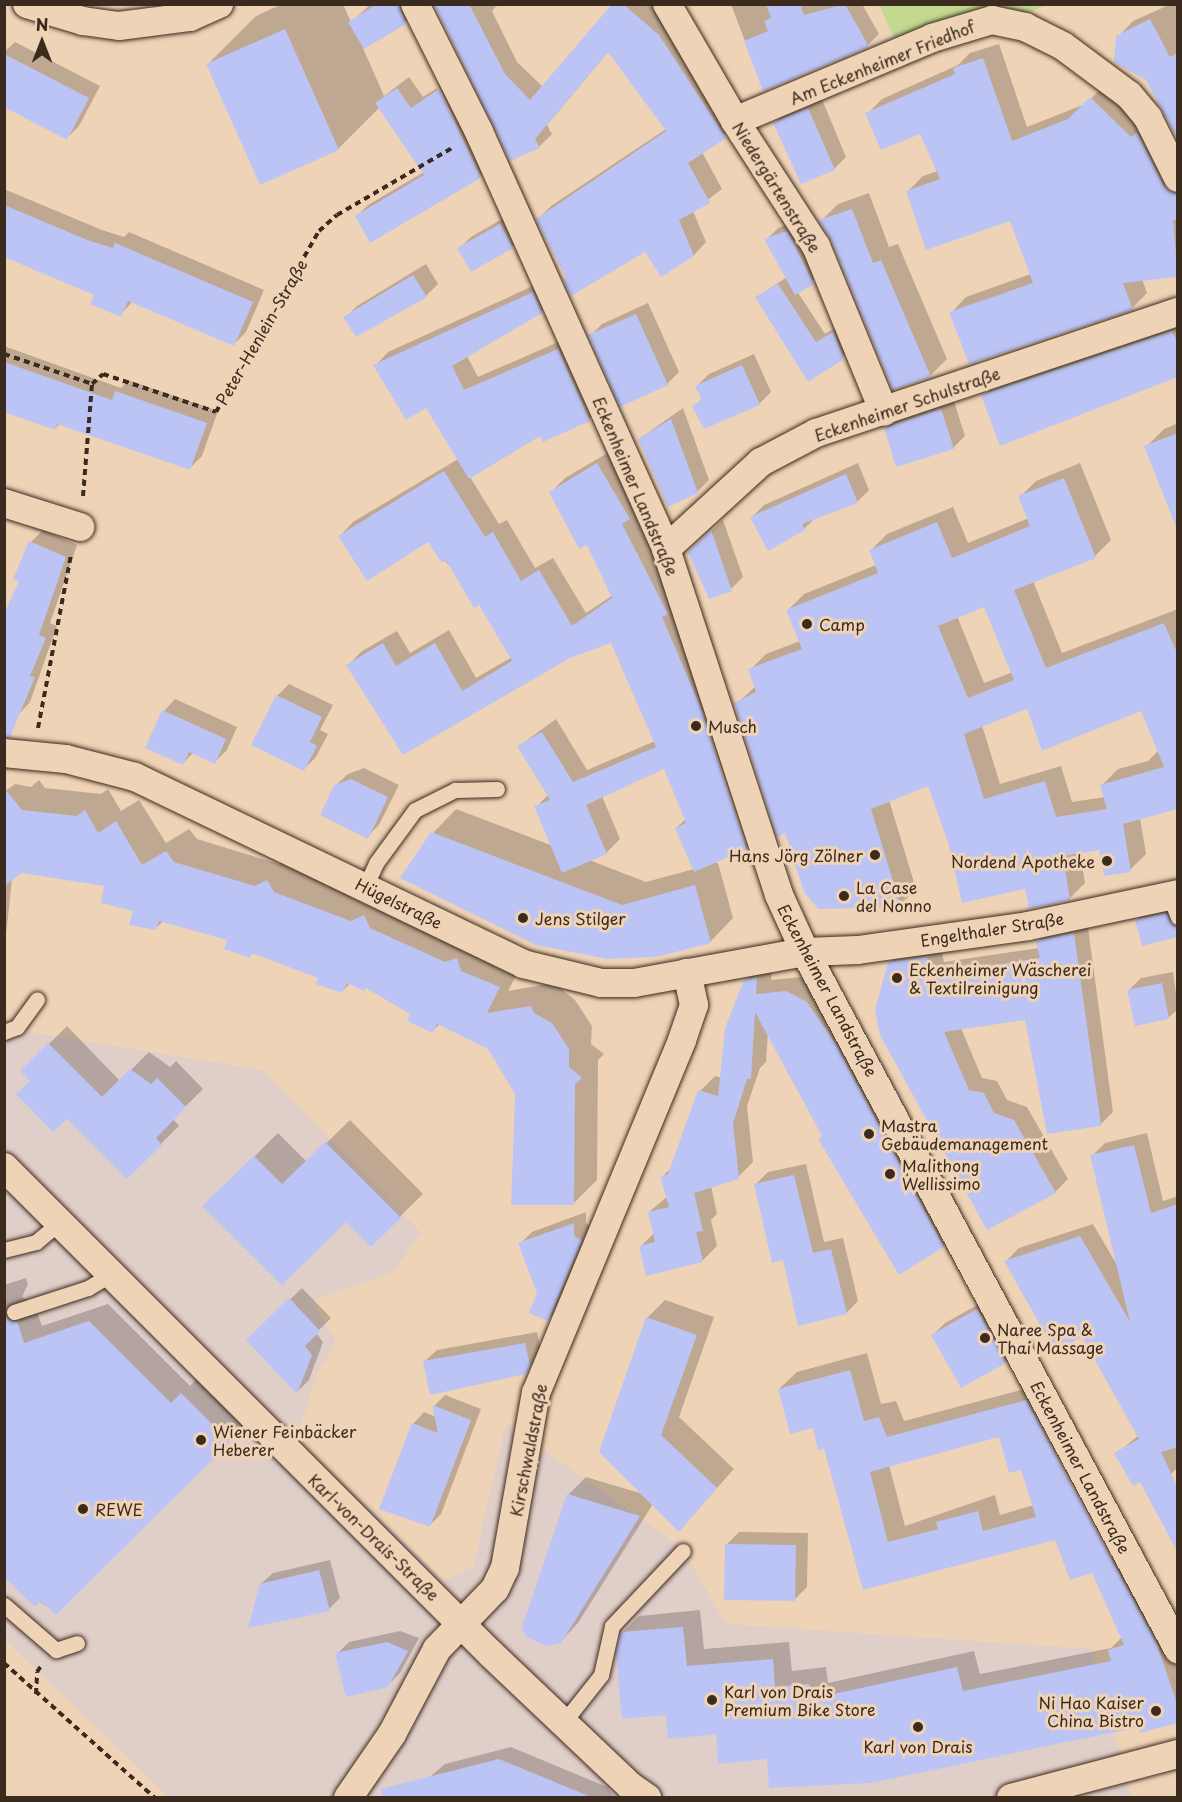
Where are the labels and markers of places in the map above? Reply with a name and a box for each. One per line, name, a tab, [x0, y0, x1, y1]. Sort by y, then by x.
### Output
place label: Camp	[819, 614, 865, 634]
marker: Camp	[800, 617, 814, 631]
place label: Musch	[708, 716, 757, 736]
marker: Musch	[689, 719, 703, 733]
place label: Hans Jörg Zölner	[730, 845, 863, 865]
marker: Hans Jörg Zölner	[868, 848, 882, 862]
place label: Nordend Apotheke	[951, 851, 1095, 871]
marker: Nordend Apotheke	[1100, 854, 1114, 868]
place label: La Case del Nonno	[856, 877, 933, 915]
marker: La Case del Nonno	[837, 889, 851, 903]
place label: Jens Stilger	[535, 908, 625, 928]
marker: Jens Stilger	[516, 911, 530, 925]
place label: Eckenheimer Wäscherei & Textilreinigung	[909, 959, 1093, 997]
marker: Eckenheimer Wäscherei & Textilreinigung	[890, 971, 904, 985]
place label: Mastra Gebäudemanagement	[881, 1115, 1048, 1153]
marker: Mastra Gebäudemanagement	[862, 1127, 876, 1141]
place label: Malithong Wellissimo	[902, 1155, 980, 1193]
marker: Malithong Wellissimo	[883, 1167, 897, 1181]
place label: Naree Spa & Thai Massage	[997, 1319, 1104, 1357]
marker: Naree Spa & Thai Massage	[978, 1331, 992, 1345]
place label: Wiener Feinbäcker Heberer	[213, 1421, 358, 1459]
marker: Wiener Feinbäcker Heberer	[194, 1433, 208, 1447]
place label: REWE	[95, 1499, 143, 1519]
marker: REWE	[76, 1502, 90, 1516]
place label: Karl von Drais Premium Bike Store	[724, 1681, 877, 1719]
place label: Ni Hao Kaiser China Bistro	[1037, 1692, 1144, 1730]
marker: Karl von Drais Premium Bike Store	[705, 1693, 719, 1707]
marker: Ni Hao Kaiser China Bistro	[1149, 1704, 1163, 1718]
marker: Karl von Drais	[911, 1720, 925, 1734]
place label: Karl von Drais	[864, 1736, 972, 1756]

